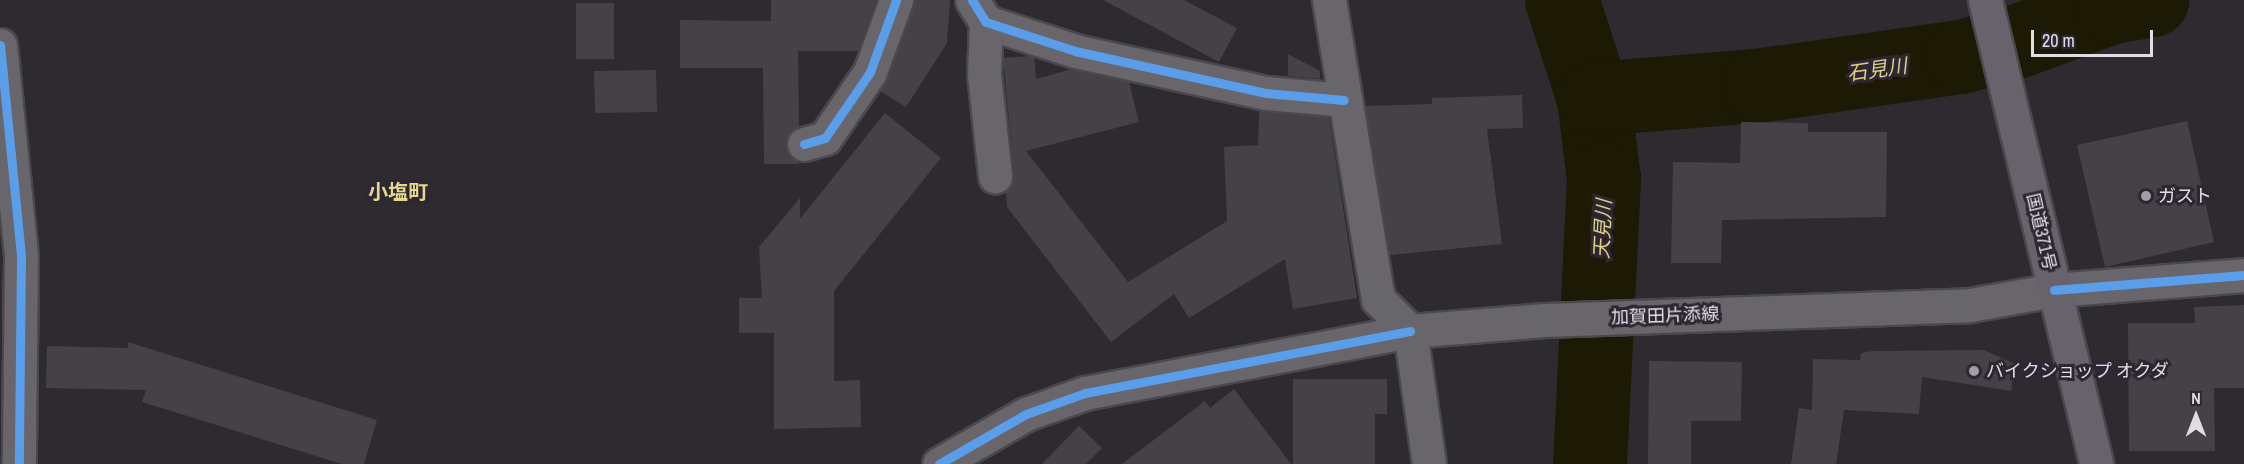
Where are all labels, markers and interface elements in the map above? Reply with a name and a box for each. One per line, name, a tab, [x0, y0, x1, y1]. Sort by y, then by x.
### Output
scale bar	[2034, 18, 2156, 56]
text: 20 m	[2042, 28, 2075, 53]
water label: 石見川	[1846, 53, 1908, 85]
district label: 小塩町	[368, 179, 428, 203]
place label: ガスト	[2158, 185, 2212, 207]
marker: ガスト	[2139, 189, 2153, 203]
street label: 国道371号	[2022, 191, 2060, 273]
water label: 天見川	[1588, 198, 1616, 260]
street label: 加賀田片添線	[1611, 303, 1719, 329]
place label: バイクショップ オクダ	[1986, 360, 2170, 382]
marker: バイクショップ オクダ	[1967, 364, 1981, 378]
north arrow	[2166, 386, 2226, 446]
text: N	[2191, 387, 2201, 409]

